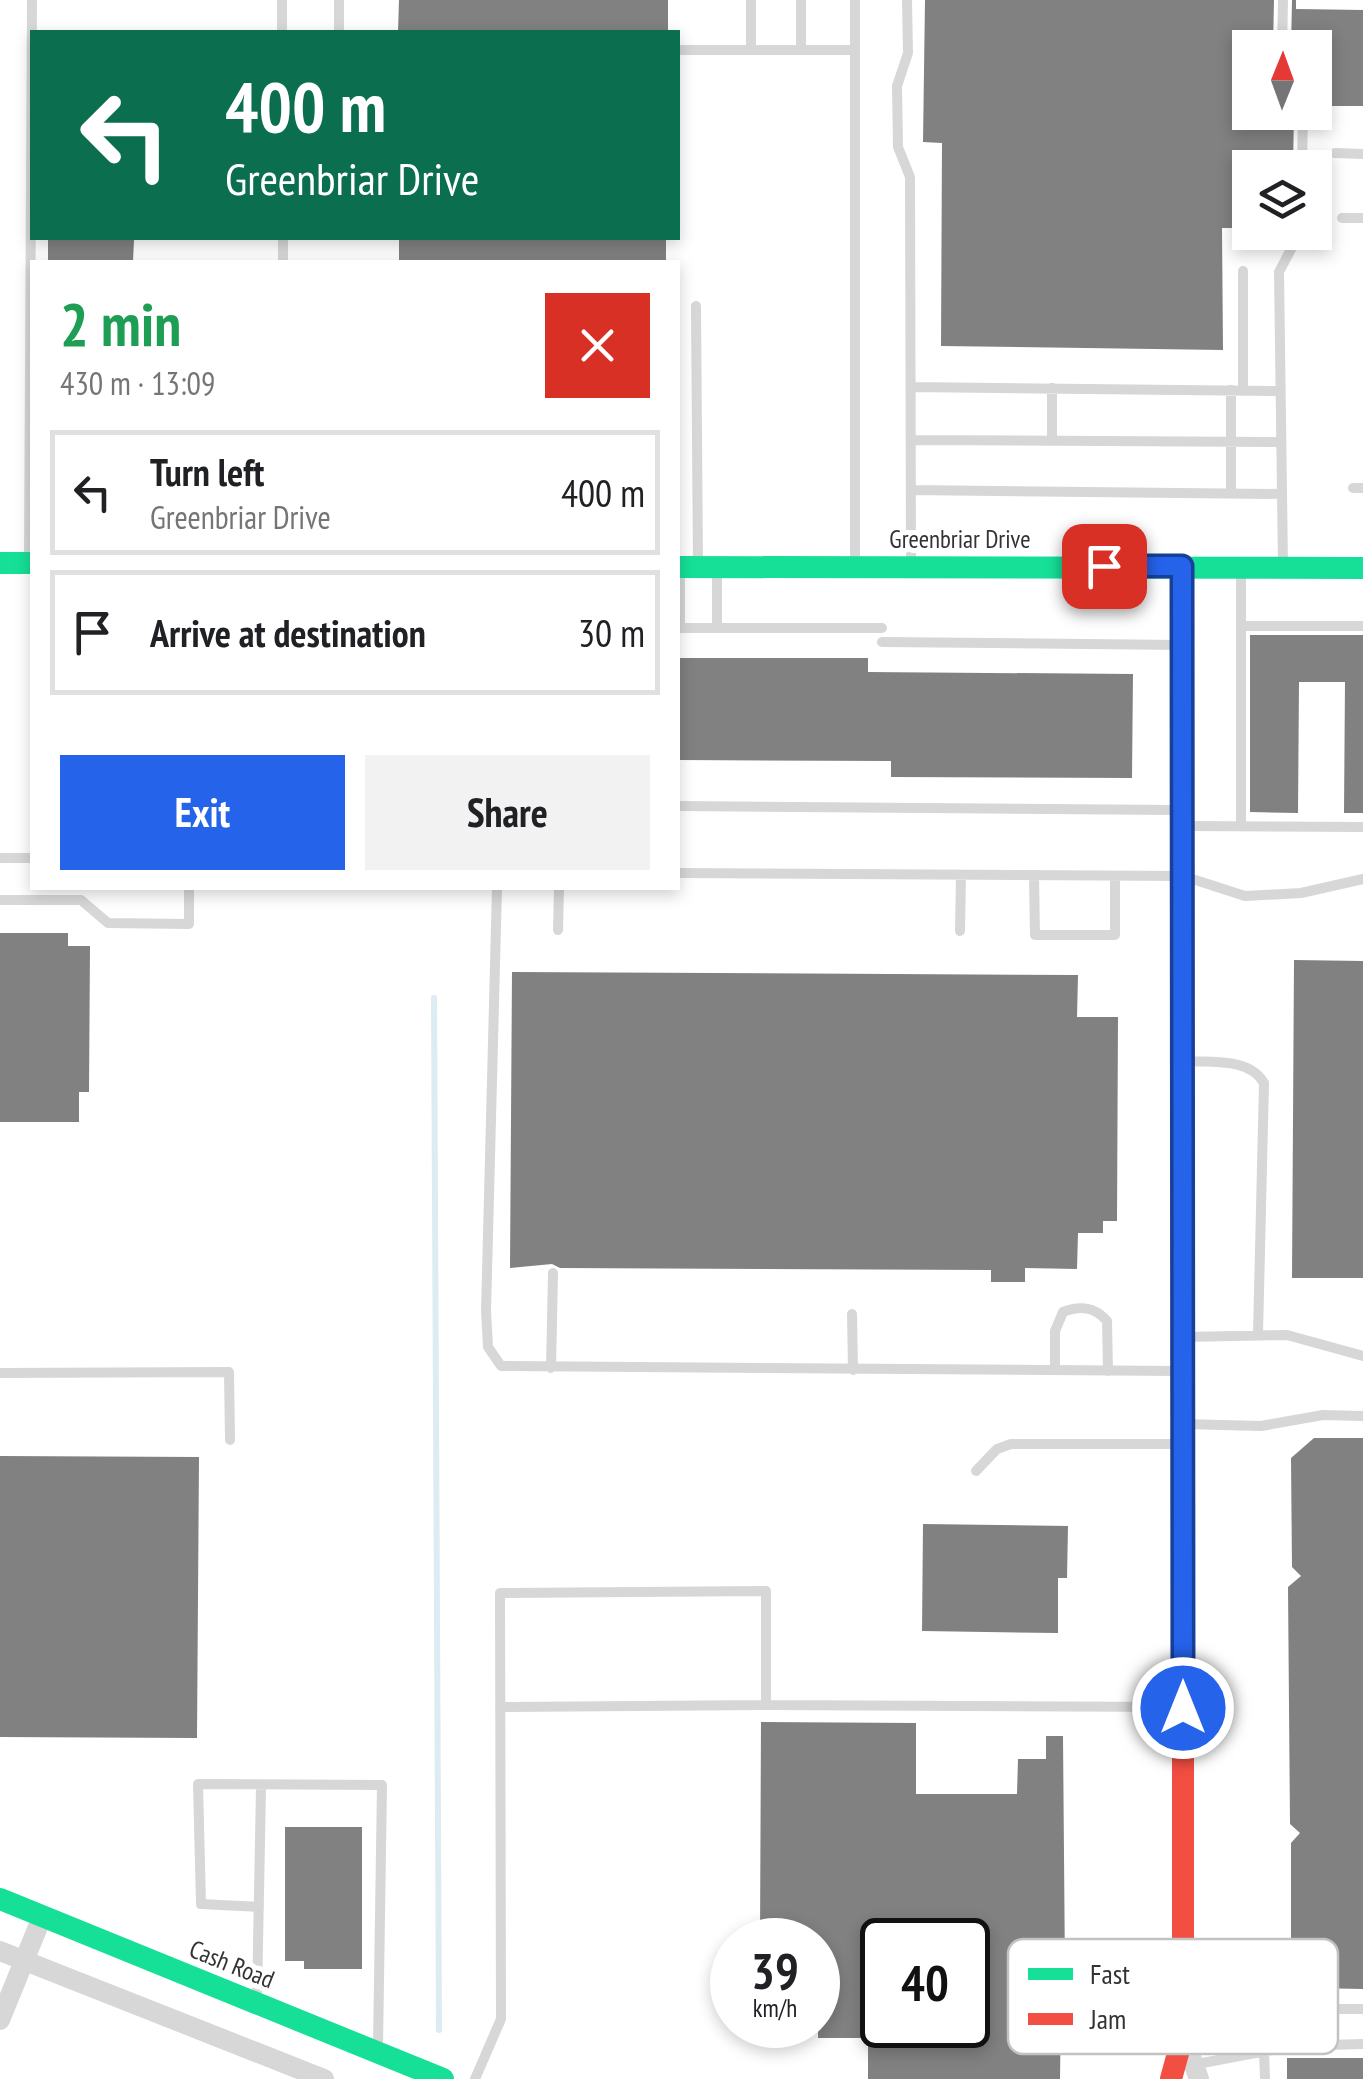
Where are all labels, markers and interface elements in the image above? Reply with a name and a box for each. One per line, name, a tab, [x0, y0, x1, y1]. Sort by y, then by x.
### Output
north arrow	[1232, 30, 1332, 130]
map controls	[1232, 30, 1332, 250]
text: 400 m	[225, 61, 386, 151]
icon: left	[60, 70, 190, 200]
text: Greenbriar Drive	[225, 149, 479, 207]
button: layers	[1232, 150, 1332, 250]
text: 2 min	[60, 285, 181, 363]
button: close	[545, 293, 650, 398]
text: 430 m · 13:09	[60, 362, 215, 404]
text: Turn left	[150, 447, 264, 496]
icon: left	[65, 465, 120, 520]
text: 400 m	[561, 468, 645, 517]
text: Greenbriar Drive	[150, 496, 331, 538]
street label: Greenbriar Drive	[889, 523, 1031, 555]
pin	[1062, 524, 1147, 609]
icon: arrive	[1077, 539, 1132, 594]
icon: arrive	[65, 605, 120, 660]
text: Arrive at destination	[150, 608, 426, 657]
text: 30 m	[578, 608, 645, 657]
button: Exit	[60, 755, 345, 870]
button: Share	[365, 755, 650, 870]
position arrow	[1131, 1656, 1235, 1760]
speed limit sign: 40	[860, 1918, 990, 2048]
street label: Cash Road	[185, 1933, 279, 1995]
text: 39	[751, 1938, 799, 2003]
legend	[1008, 1939, 1338, 2054]
text: Fast	[1090, 1955, 1130, 1992]
text: km/h	[753, 1992, 797, 2024]
text: Jam	[1089, 2000, 1126, 2037]

